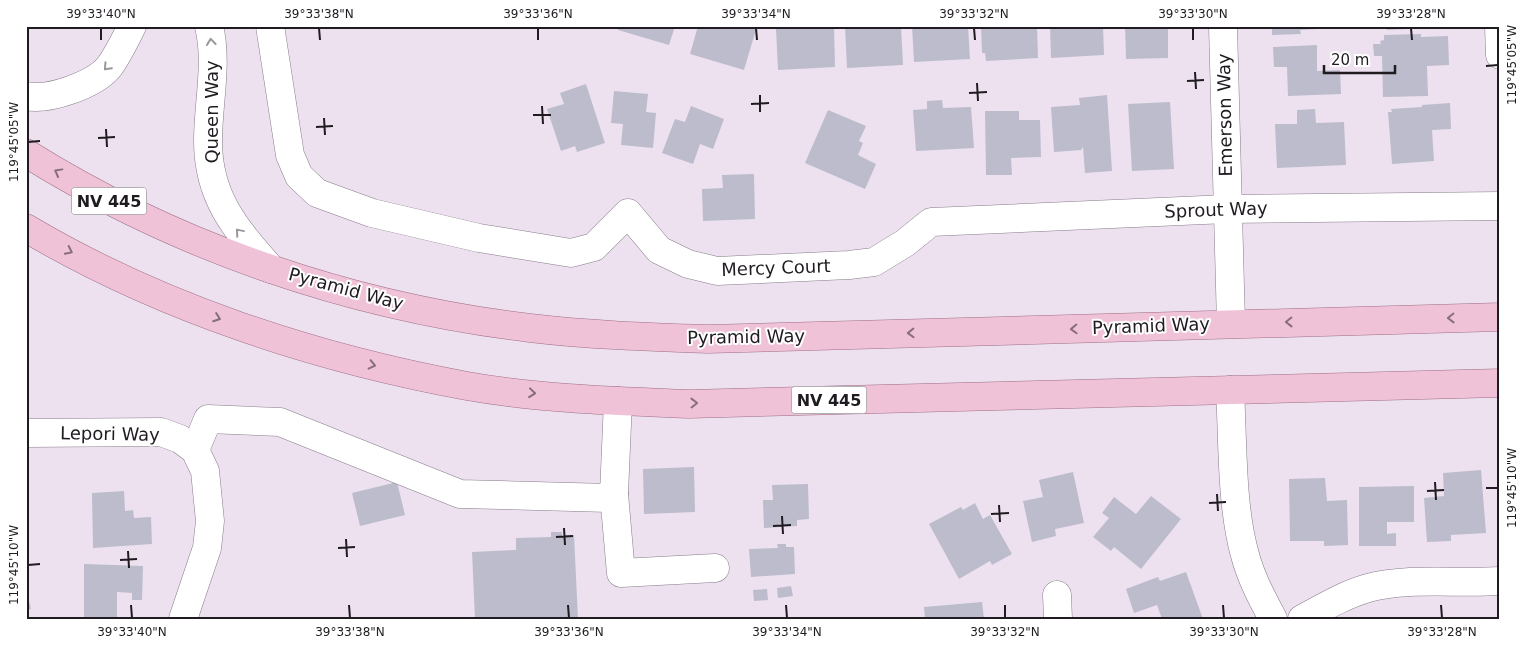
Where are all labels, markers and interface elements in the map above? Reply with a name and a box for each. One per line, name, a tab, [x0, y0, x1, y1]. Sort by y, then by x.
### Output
text: 39°33'40"N	[66, 7, 136, 21]
text: 39°33'38"N	[284, 7, 354, 21]
text: 39°33'36"N	[503, 7, 573, 21]
text: 39°33'34"N	[721, 7, 791, 21]
text: 39°33'32"N	[939, 7, 1009, 21]
text: 39°33'30"N	[1158, 7, 1228, 21]
text: 39°33'28"N	[1376, 7, 1446, 21]
text: 119°45'05"W	[1505, 25, 1519, 105]
one-way arrow	[206, 38, 217, 46]
scale bar	[1324, 42, 1395, 74]
text: 20 m	[1331, 51, 1369, 69]
street label: Emerson Way	[1213, 53, 1236, 177]
street label: Queen Way	[201, 60, 222, 164]
one-way arrow	[104, 62, 113, 71]
text: 119°45'05"W	[7, 102, 21, 182]
one-way arrow	[54, 169, 63, 179]
road number: NV 445	[72, 188, 146, 215]
street label: Sprout Way	[1164, 197, 1268, 222]
one-way arrow	[236, 229, 245, 238]
one-way arrow	[64, 245, 73, 255]
street label: Mercy Court	[721, 255, 831, 280]
street label: Pyramid Way	[286, 263, 406, 314]
one-way arrow	[212, 312, 221, 322]
street label: Pyramid Way	[1092, 313, 1211, 338]
one-way arrow	[1447, 313, 1455, 324]
one-way arrow	[1284, 317, 1292, 328]
one-way arrow	[1069, 323, 1077, 334]
street label: Pyramid Way	[687, 325, 805, 348]
one-way arrow	[907, 328, 915, 339]
one-way arrow	[368, 359, 377, 370]
road number: NV 445	[792, 386, 866, 414]
one-way arrow	[528, 387, 536, 398]
one-way arrow	[690, 398, 698, 409]
street label: Lepori Way	[60, 422, 160, 445]
text: 119°45'10"W	[1505, 448, 1519, 528]
text: 119°45'10"W	[7, 525, 21, 605]
text: 39°33'40"N	[97, 625, 167, 639]
text: 39°33'38"N	[315, 625, 385, 639]
text: 39°33'36"N	[534, 625, 604, 639]
text: 39°33'34"N	[752, 625, 822, 639]
text: 39°33'32"N	[970, 625, 1040, 639]
text: 39°33'30"N	[1189, 625, 1259, 639]
text: 39°33'28"N	[1407, 625, 1477, 639]

